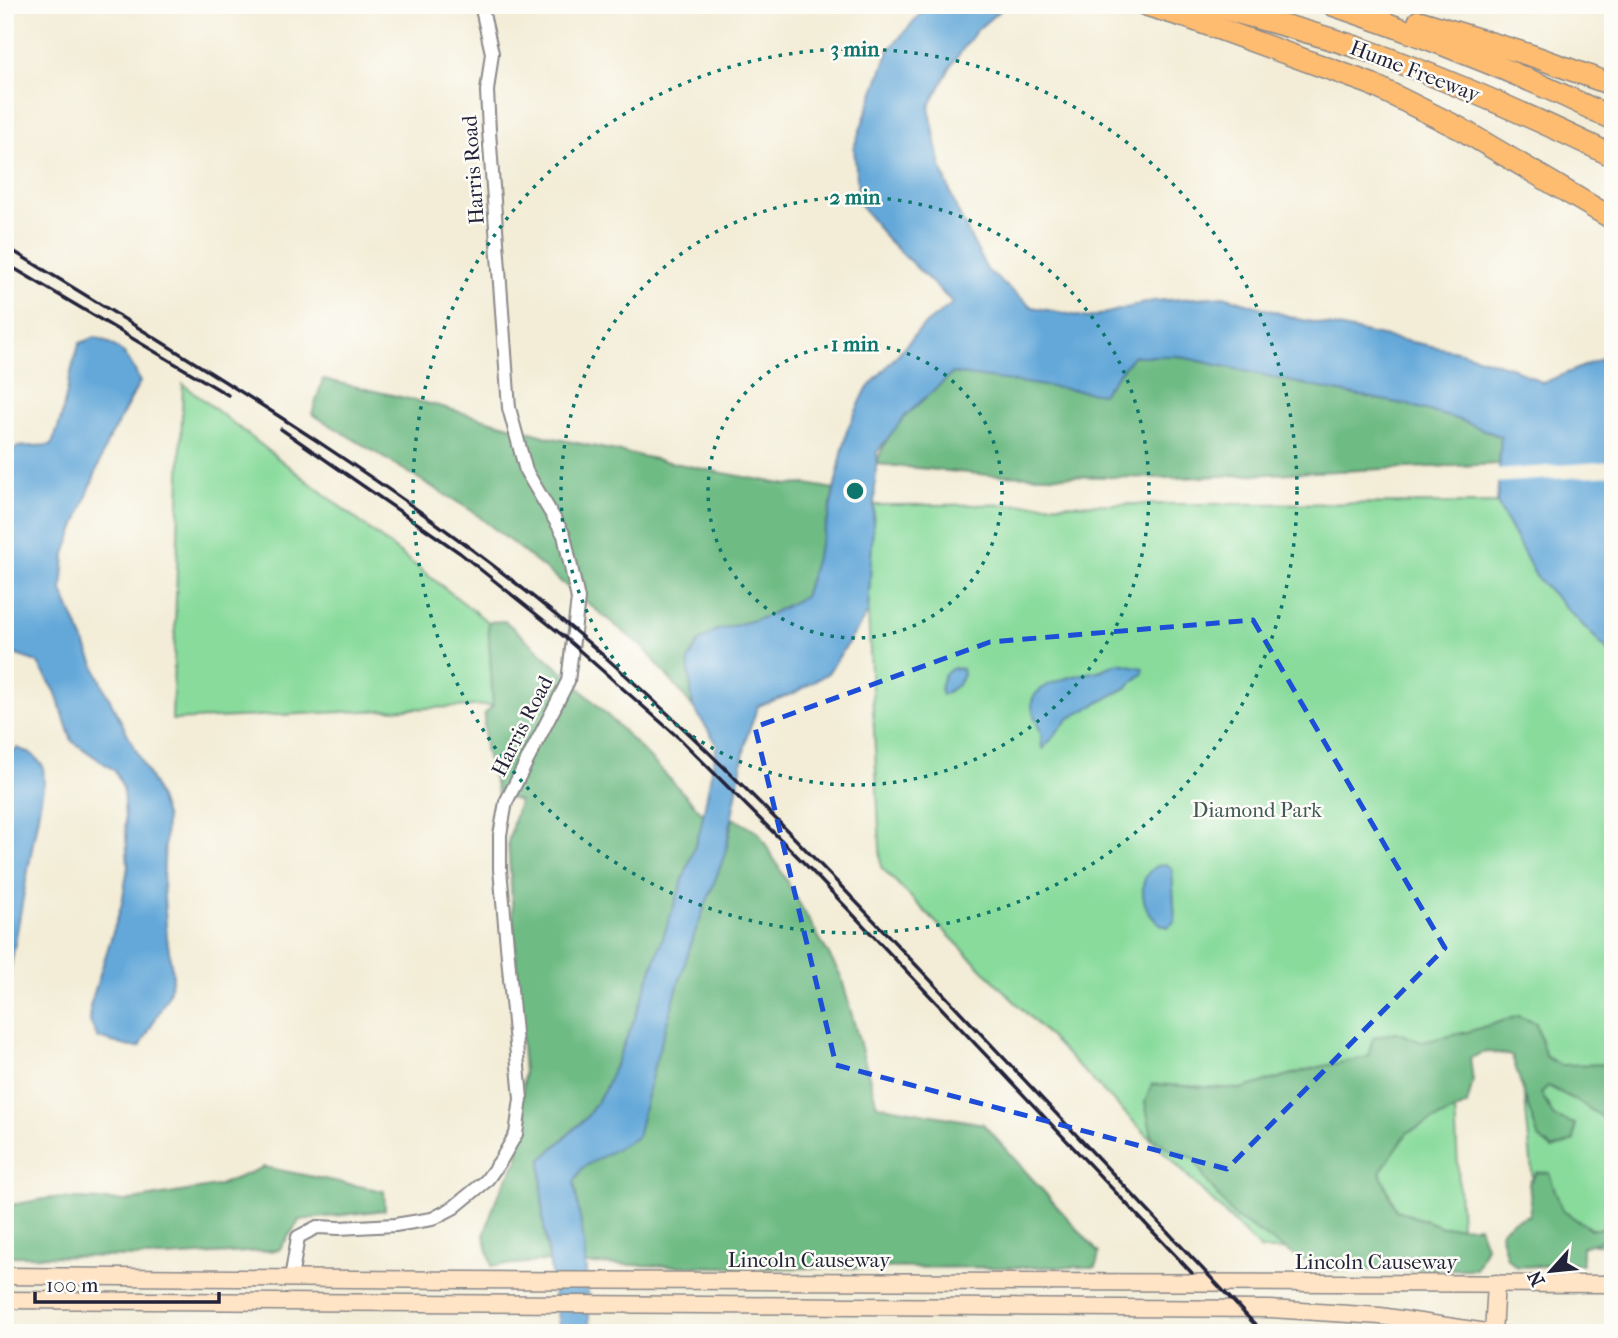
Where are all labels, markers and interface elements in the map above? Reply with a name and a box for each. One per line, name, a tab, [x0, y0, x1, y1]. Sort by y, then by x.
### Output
street label: Hume Freeway	[1347, 35, 1484, 107]
text: 3 min	[831, 37, 880, 61]
street label: Harris Road	[457, 114, 489, 225]
text: 2 min	[829, 185, 881, 209]
text: 1 min	[831, 332, 880, 356]
centre of rings	[843, 479, 867, 503]
street label: Harris Road	[486, 671, 558, 780]
park label: Diamond Park	[1192, 798, 1322, 822]
north arrow	[1516, 1236, 1586, 1306]
street label: Lincoln Causeway	[728, 1248, 891, 1272]
street label: Lincoln Causeway	[1295, 1250, 1458, 1274]
scale bar	[35, 1261, 219, 1305]
text: N	[1523, 1266, 1550, 1290]
text: 100 m	[46, 1273, 99, 1297]

